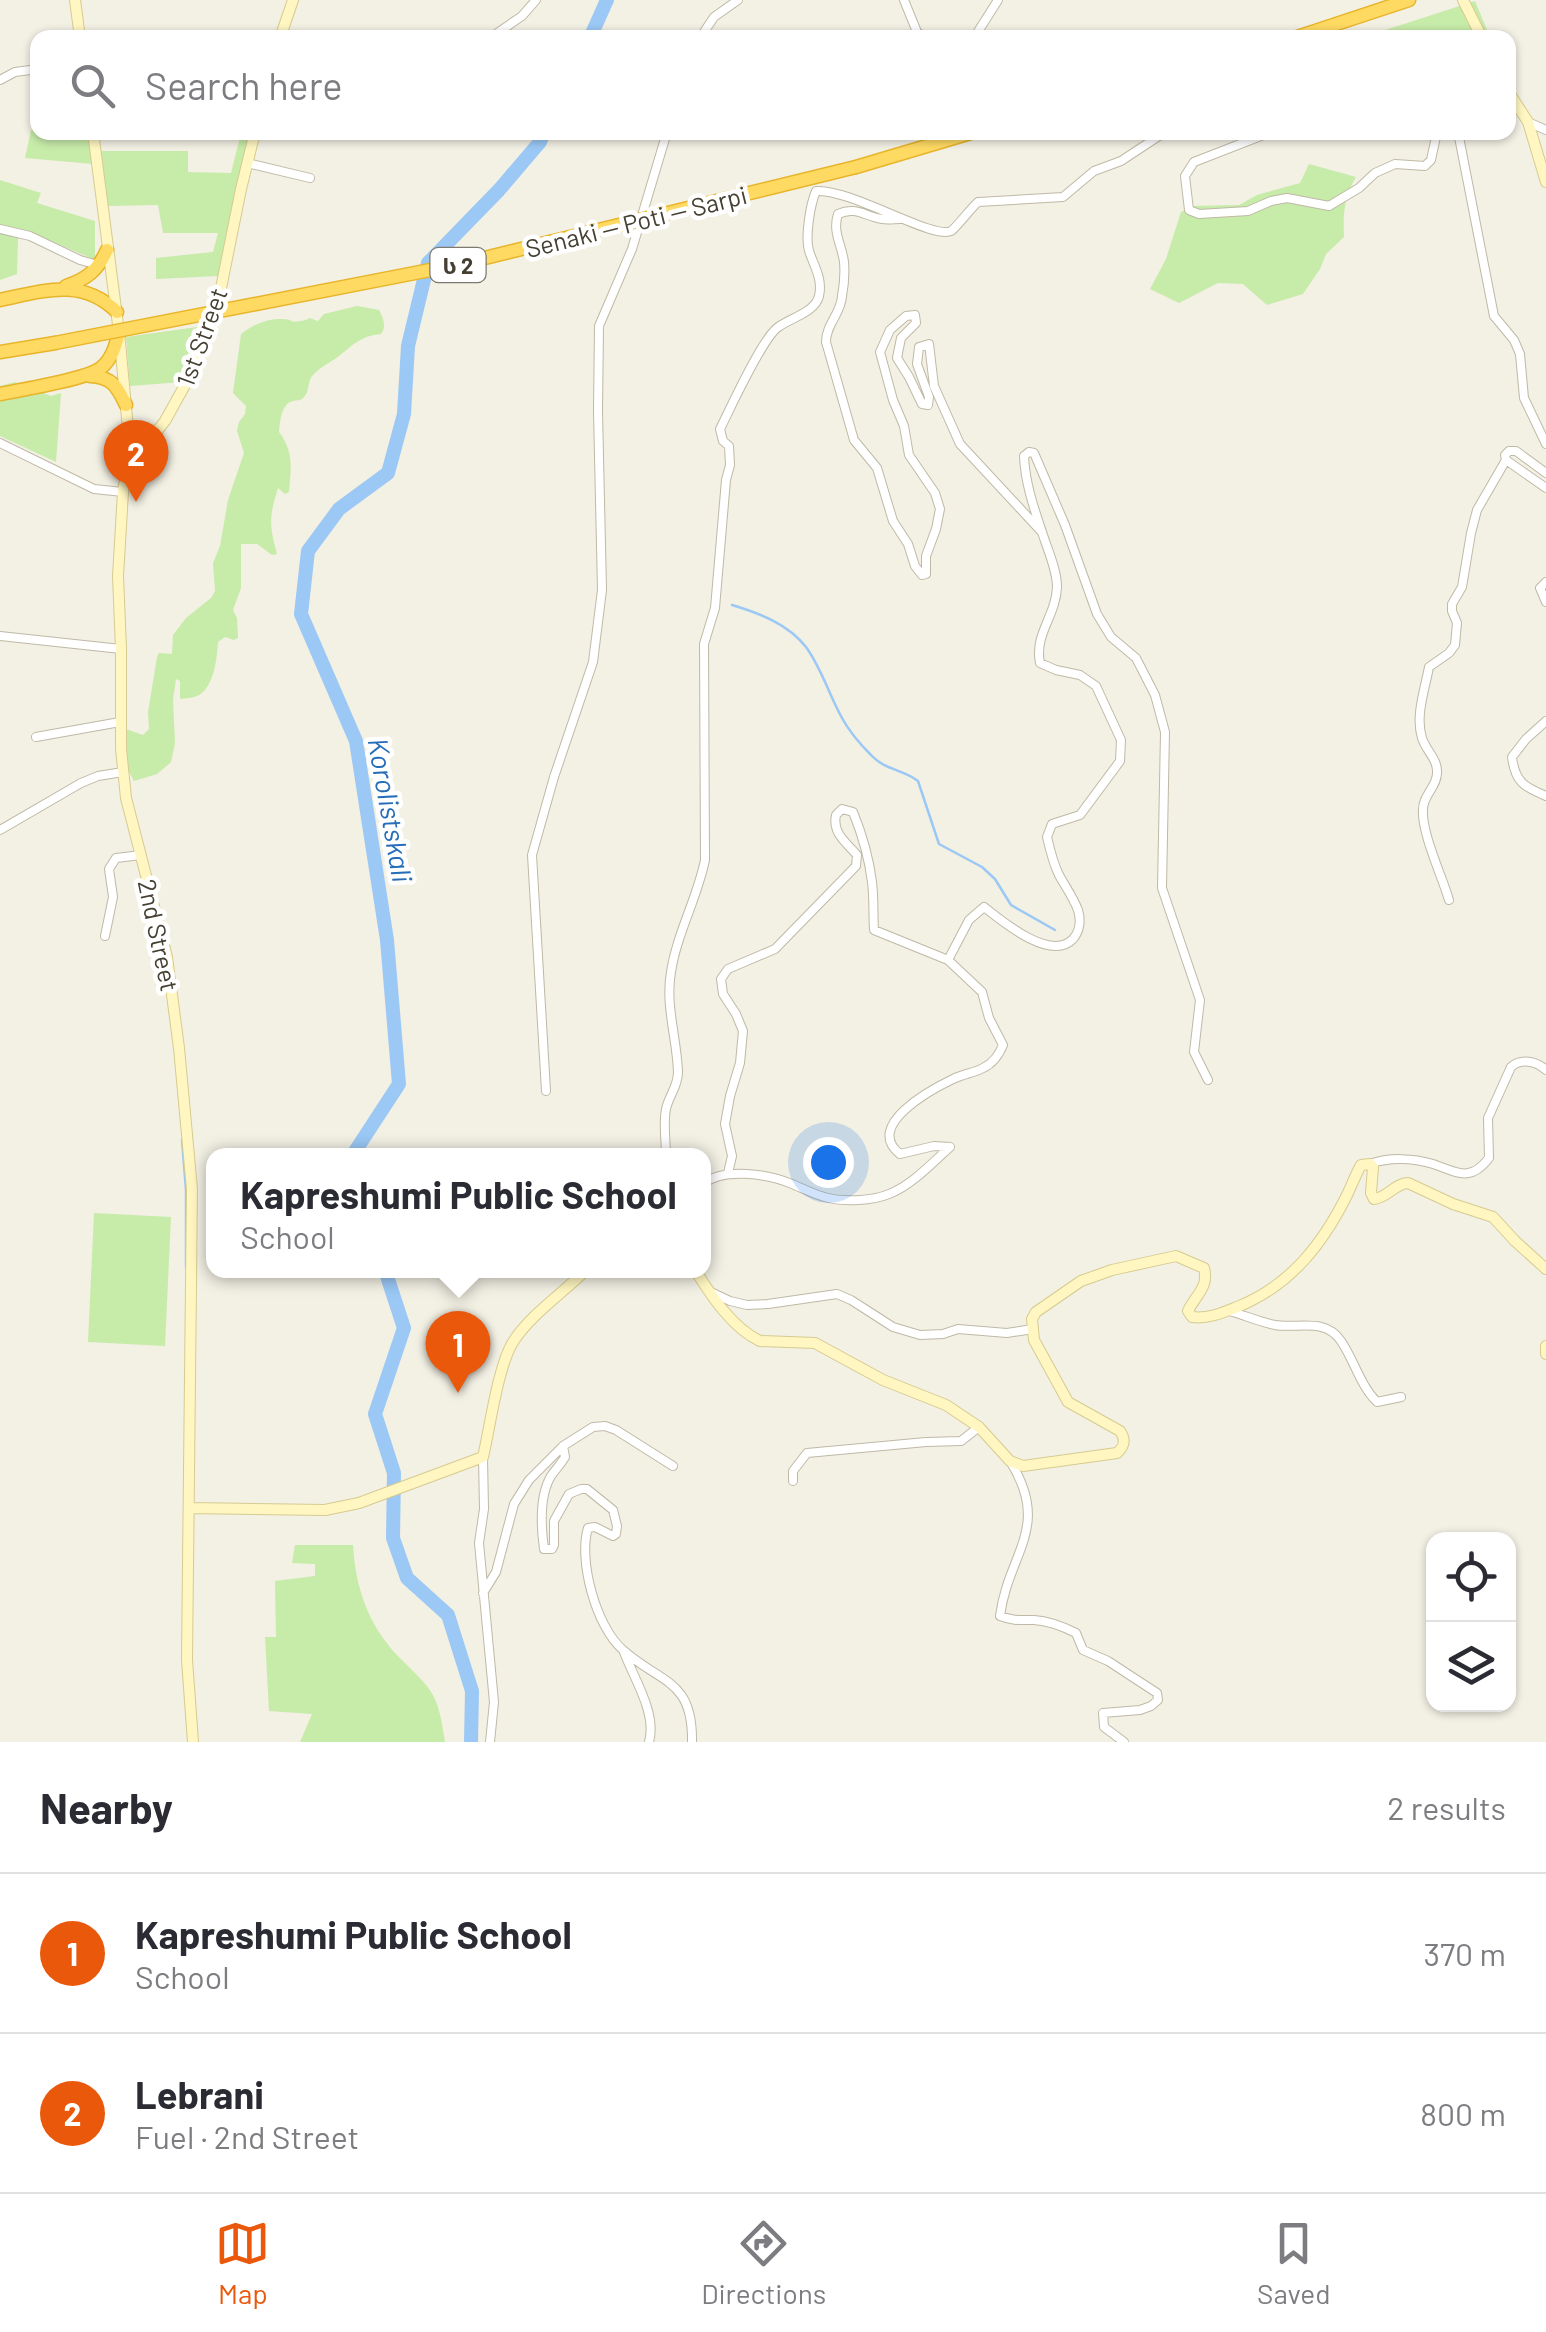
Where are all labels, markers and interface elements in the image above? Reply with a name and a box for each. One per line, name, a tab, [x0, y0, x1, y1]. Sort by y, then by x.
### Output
search box	[30, 30, 1516, 140]
icon: search	[65, 58, 120, 113]
text: Search here	[145, 62, 343, 108]
street label: Senaki — Poti — Sarpi	[522, 179, 750, 263]
road number: ს 2	[430, 248, 486, 282]
street label: 1st Street	[169, 283, 233, 391]
pin: 2	[104, 420, 168, 502]
water label: Korolistskali	[362, 735, 420, 885]
street label: 2nd Street	[133, 876, 185, 994]
your location	[803, 1137, 854, 1188]
popup	[206, 1148, 711, 1278]
text: Kapreshumi Public School	[240, 1171, 677, 1217]
text: School	[240, 1217, 335, 1255]
pin: 1	[426, 1310, 490, 1393]
map controls	[1426, 1532, 1516, 1712]
button: locate	[1426, 1532, 1516, 1622]
button: layers	[1426, 1622, 1516, 1712]
text: Nearby	[40, 1782, 173, 1832]
text: 2 results	[1387, 1788, 1506, 1826]
text: Kapreshumi Public School	[135, 1911, 572, 1957]
text: 1	[67, 1934, 78, 1972]
text: 370 m	[1423, 1934, 1506, 1972]
text: School	[135, 1957, 230, 1995]
text: Lebrani	[135, 2071, 264, 2117]
text: 2	[64, 2094, 81, 2132]
text: 800 m	[1420, 2094, 1506, 2132]
text: Fuel · 2nd Street	[135, 2117, 359, 2155]
tab: Map	[215, 2216, 270, 2310]
tab: Directions	[701, 2216, 826, 2310]
tab: Saved	[1257, 2216, 1331, 2310]

